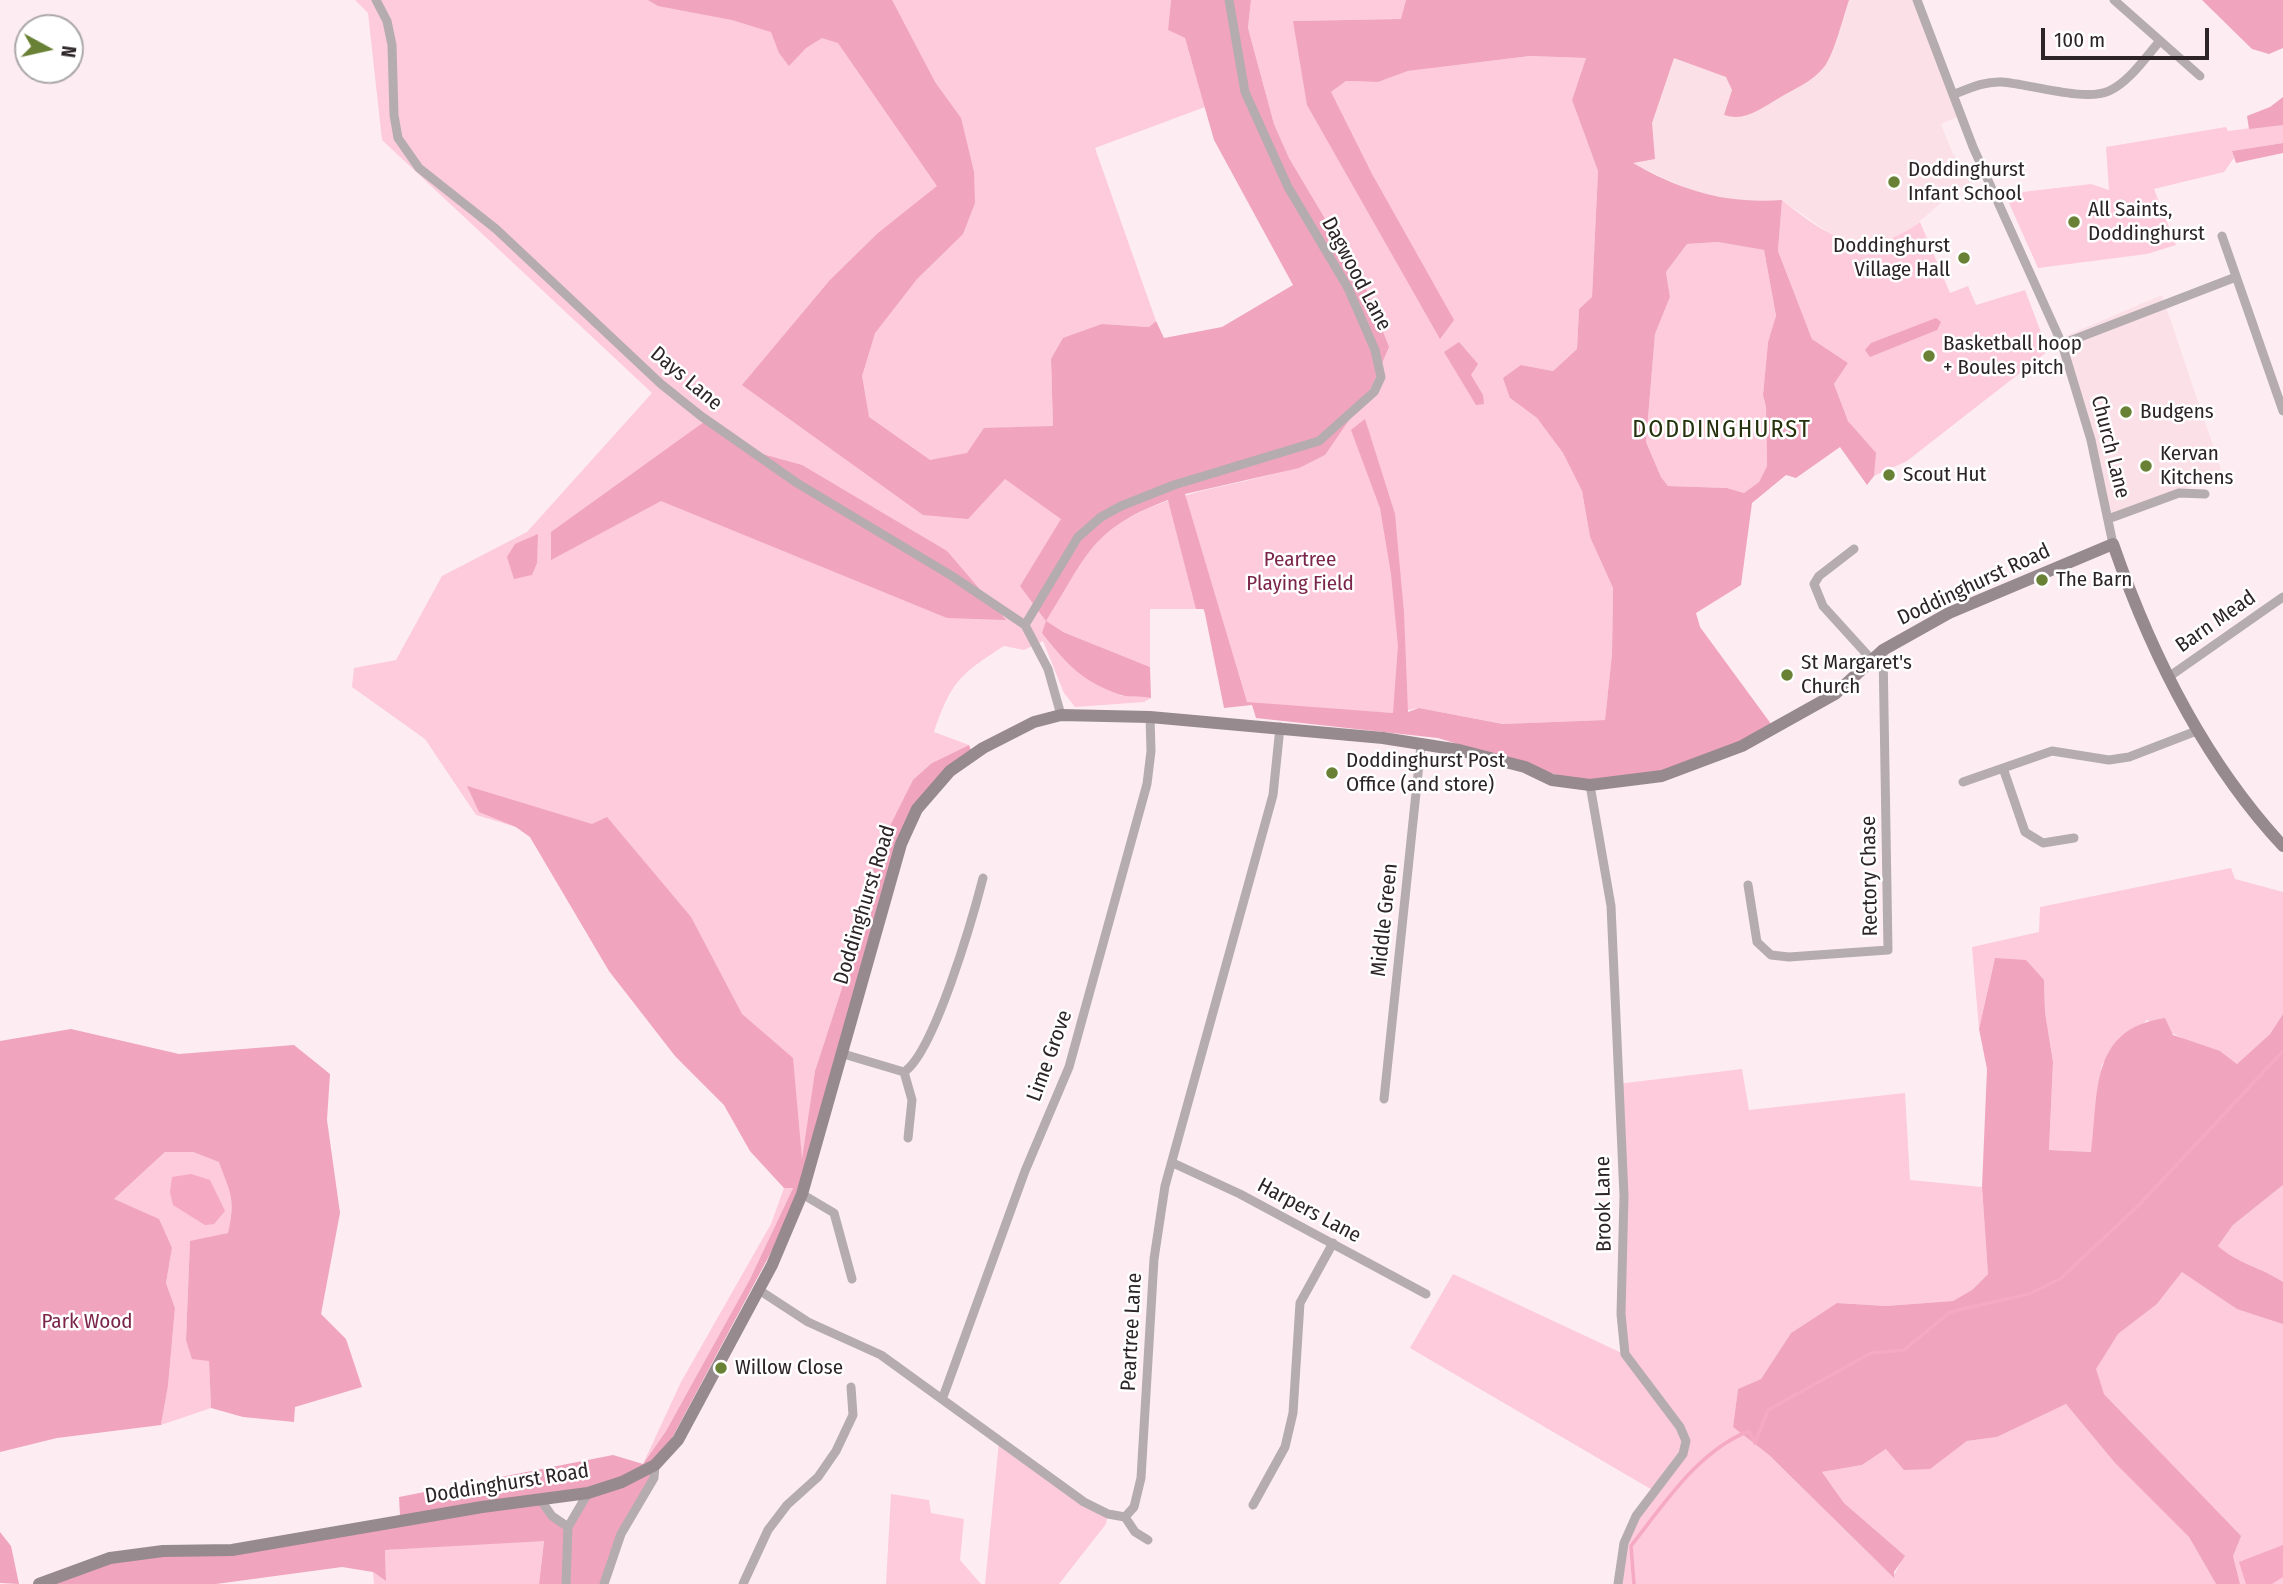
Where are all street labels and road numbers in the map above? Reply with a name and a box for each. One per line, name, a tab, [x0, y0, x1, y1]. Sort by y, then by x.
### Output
street label: Dagwood Lane	[1316, 213, 1396, 335]
street label: Days Lane	[645, 342, 727, 416]
street label: Church Lane	[2085, 393, 2135, 501]
street label: Doddinghurst Road	[1894, 539, 2054, 631]
street label: Barn Mead	[2171, 585, 2261, 659]
street label: Rectory Chase	[1856, 815, 1884, 937]
street label: Doddinghurst Road	[829, 822, 901, 988]
street label: Middle Green	[1367, 862, 1403, 978]
street label: Lime Grove	[1022, 1007, 1078, 1105]
street label: Brook Lane	[1591, 1156, 1617, 1252]
street label: Harpers Lane	[1253, 1173, 1365, 1249]
street label: Peartree Lane	[1116, 1272, 1148, 1392]
street label: Doddinghurst Road	[423, 1459, 591, 1509]

